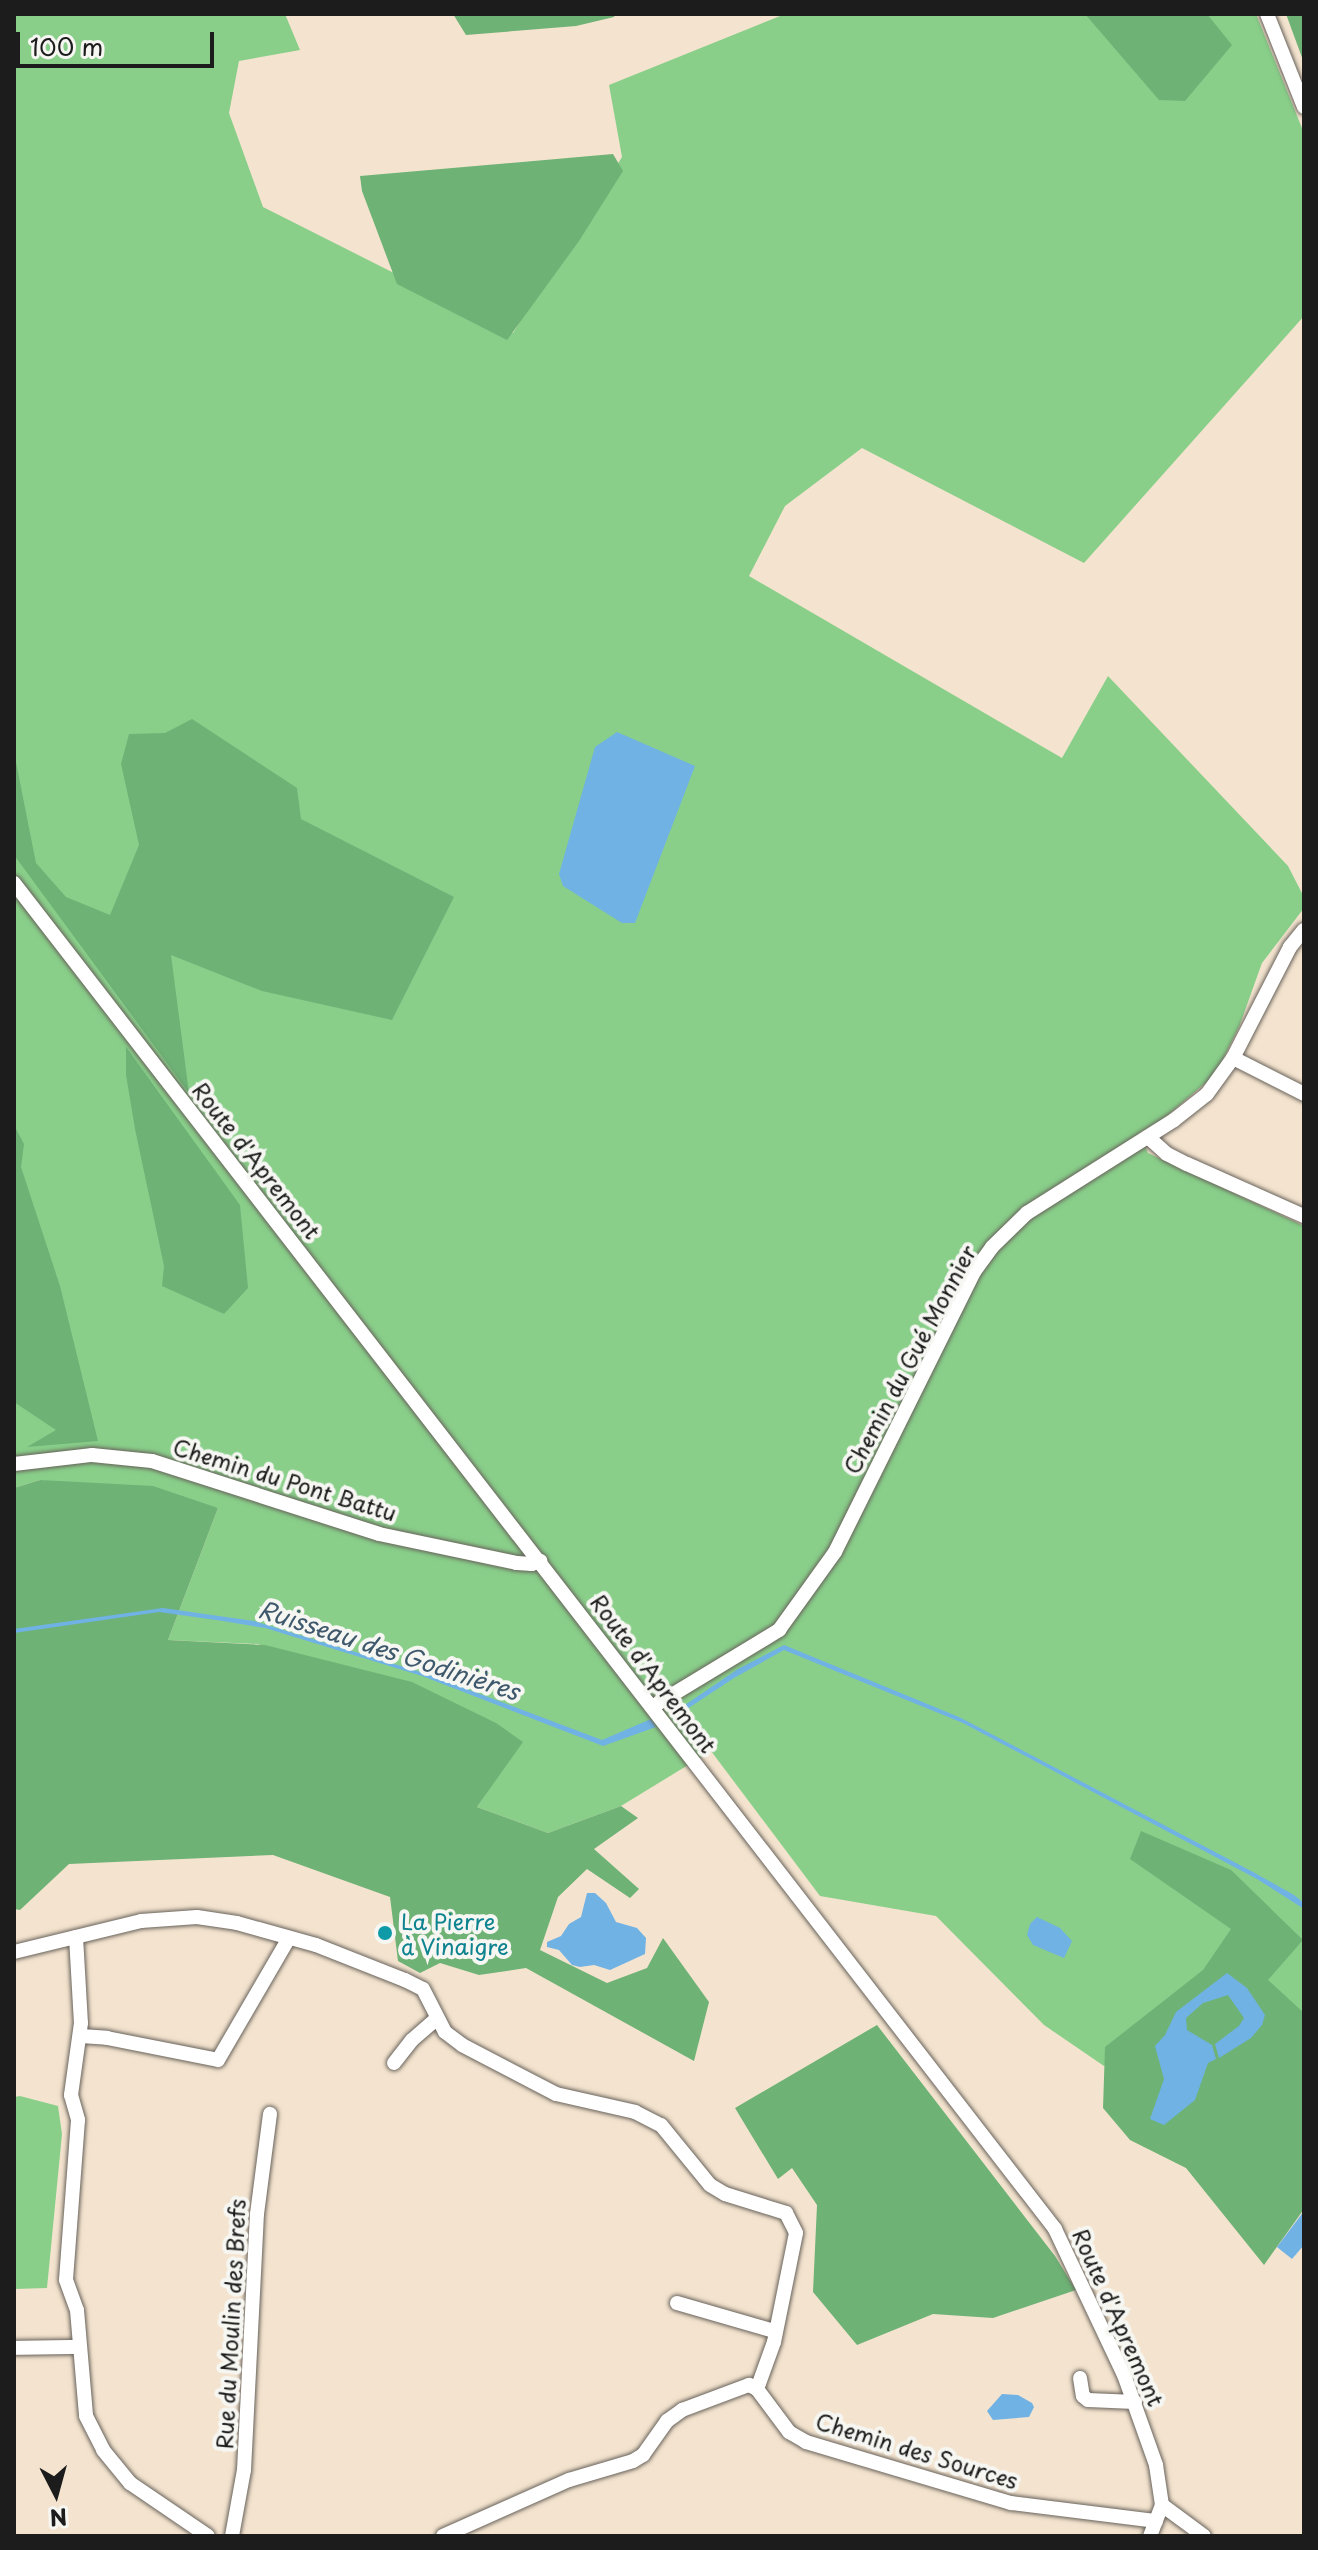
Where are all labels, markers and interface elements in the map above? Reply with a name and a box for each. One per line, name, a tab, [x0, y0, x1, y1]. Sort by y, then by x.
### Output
scale bar	[20, 16, 218, 66]
text: 100 m	[30, 28, 103, 64]
street label: Route d'Apremont	[187, 1076, 327, 1244]
street label: Chemin du Gué Monnier	[837, 1239, 981, 1479]
street label: Chemin du Pont Battu	[170, 1432, 400, 1526]
street label: Route d'Apremont	[585, 1588, 723, 1758]
water label: Ruisseau des Godinières	[253, 1593, 525, 1707]
place label: La Pierre à Vinaigre	[401, 1907, 511, 1958]
marker: La Pierre à Vinaigre	[376, 1924, 394, 1942]
street label: Rue du Moulin des Brefs	[210, 2196, 250, 2452]
street label: Route d'Apremont	[1068, 2224, 1170, 2410]
street label: Chemin des Sources	[812, 2406, 1022, 2494]
north arrow	[16, 2454, 96, 2534]
text: N	[48, 2501, 69, 2536]

